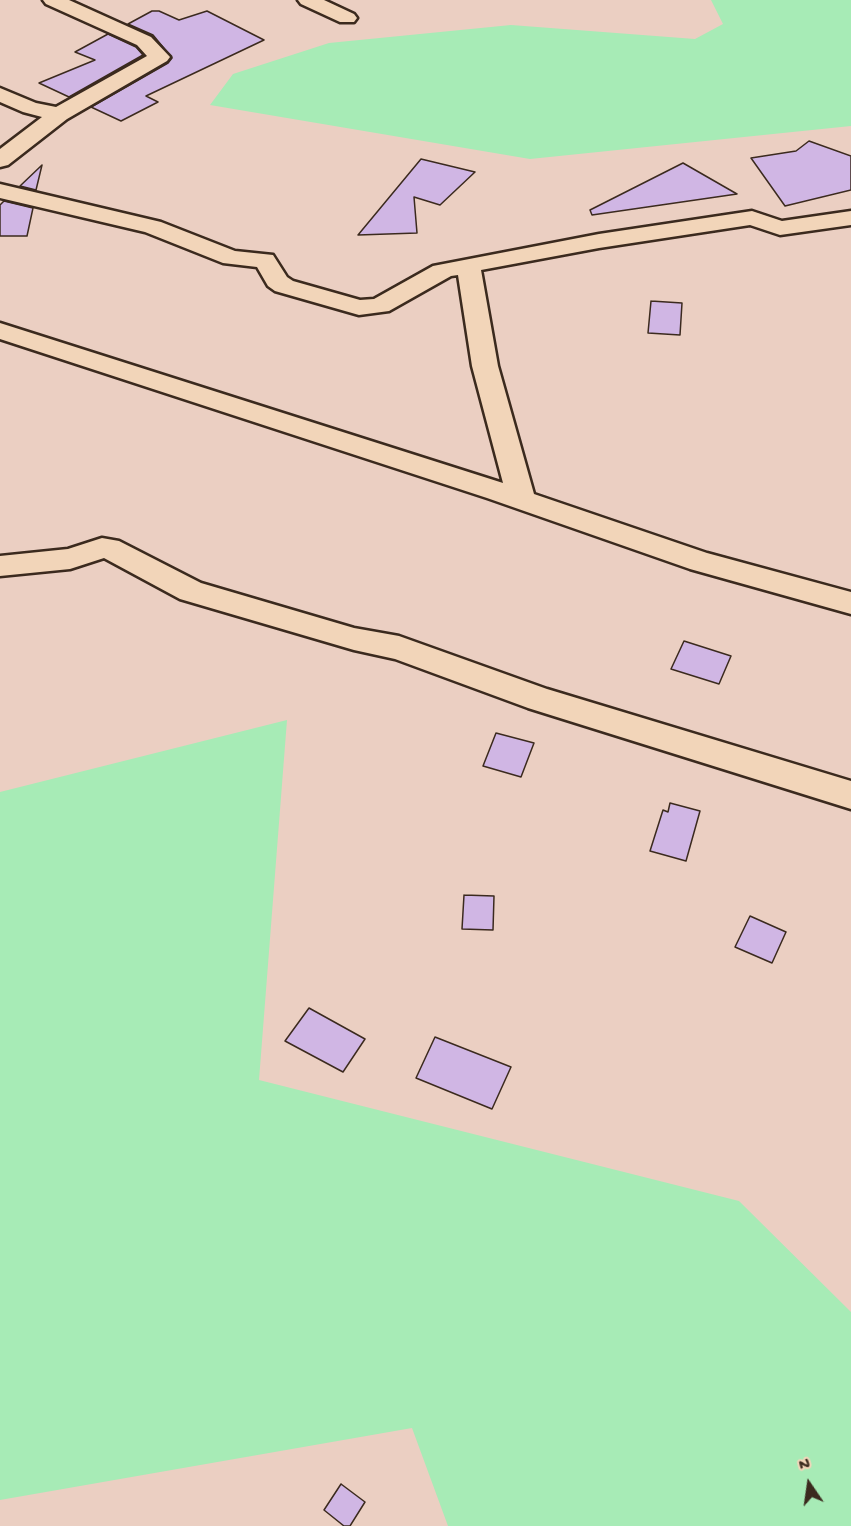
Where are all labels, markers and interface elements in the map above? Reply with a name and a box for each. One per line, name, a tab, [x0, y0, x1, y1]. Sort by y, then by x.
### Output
north arrow	[779, 1454, 839, 1514]
text: N	[798, 1456, 812, 1476]

